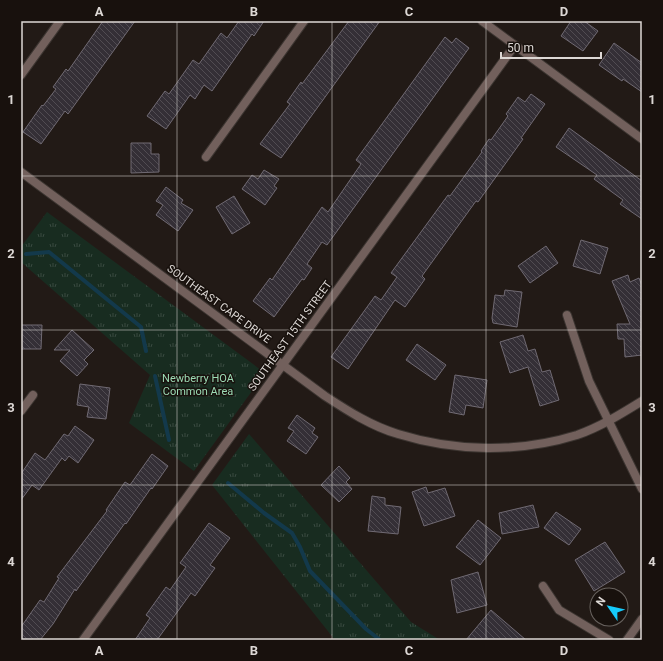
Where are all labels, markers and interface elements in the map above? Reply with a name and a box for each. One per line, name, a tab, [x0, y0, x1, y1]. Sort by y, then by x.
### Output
text: A	[95, 4, 104, 19]
text: B	[250, 4, 258, 19]
text: C	[405, 4, 414, 19]
text: D	[560, 4, 568, 19]
scale bar	[501, 34, 601, 60]
text: 50 m	[507, 41, 534, 55]
text: 1	[7, 92, 15, 107]
text: 1	[648, 92, 656, 107]
text: 2	[7, 246, 15, 261]
text: 2	[648, 246, 656, 261]
street label: SOUTHEAST CAPE DRIVE	[165, 262, 273, 346]
street label: SOUTHEAST 15TH STREET	[246, 278, 335, 394]
park label: Newberry HOA Common Area	[162, 372, 235, 398]
text: 3	[7, 400, 15, 415]
text: 3	[648, 400, 656, 415]
text: 4	[7, 554, 15, 569]
text: 4	[648, 554, 656, 569]
north arrow	[589, 587, 629, 627]
text: N	[594, 595, 609, 609]
text: A	[95, 643, 104, 658]
text: B	[250, 643, 258, 658]
text: C	[405, 643, 414, 658]
text: D	[560, 643, 568, 658]

